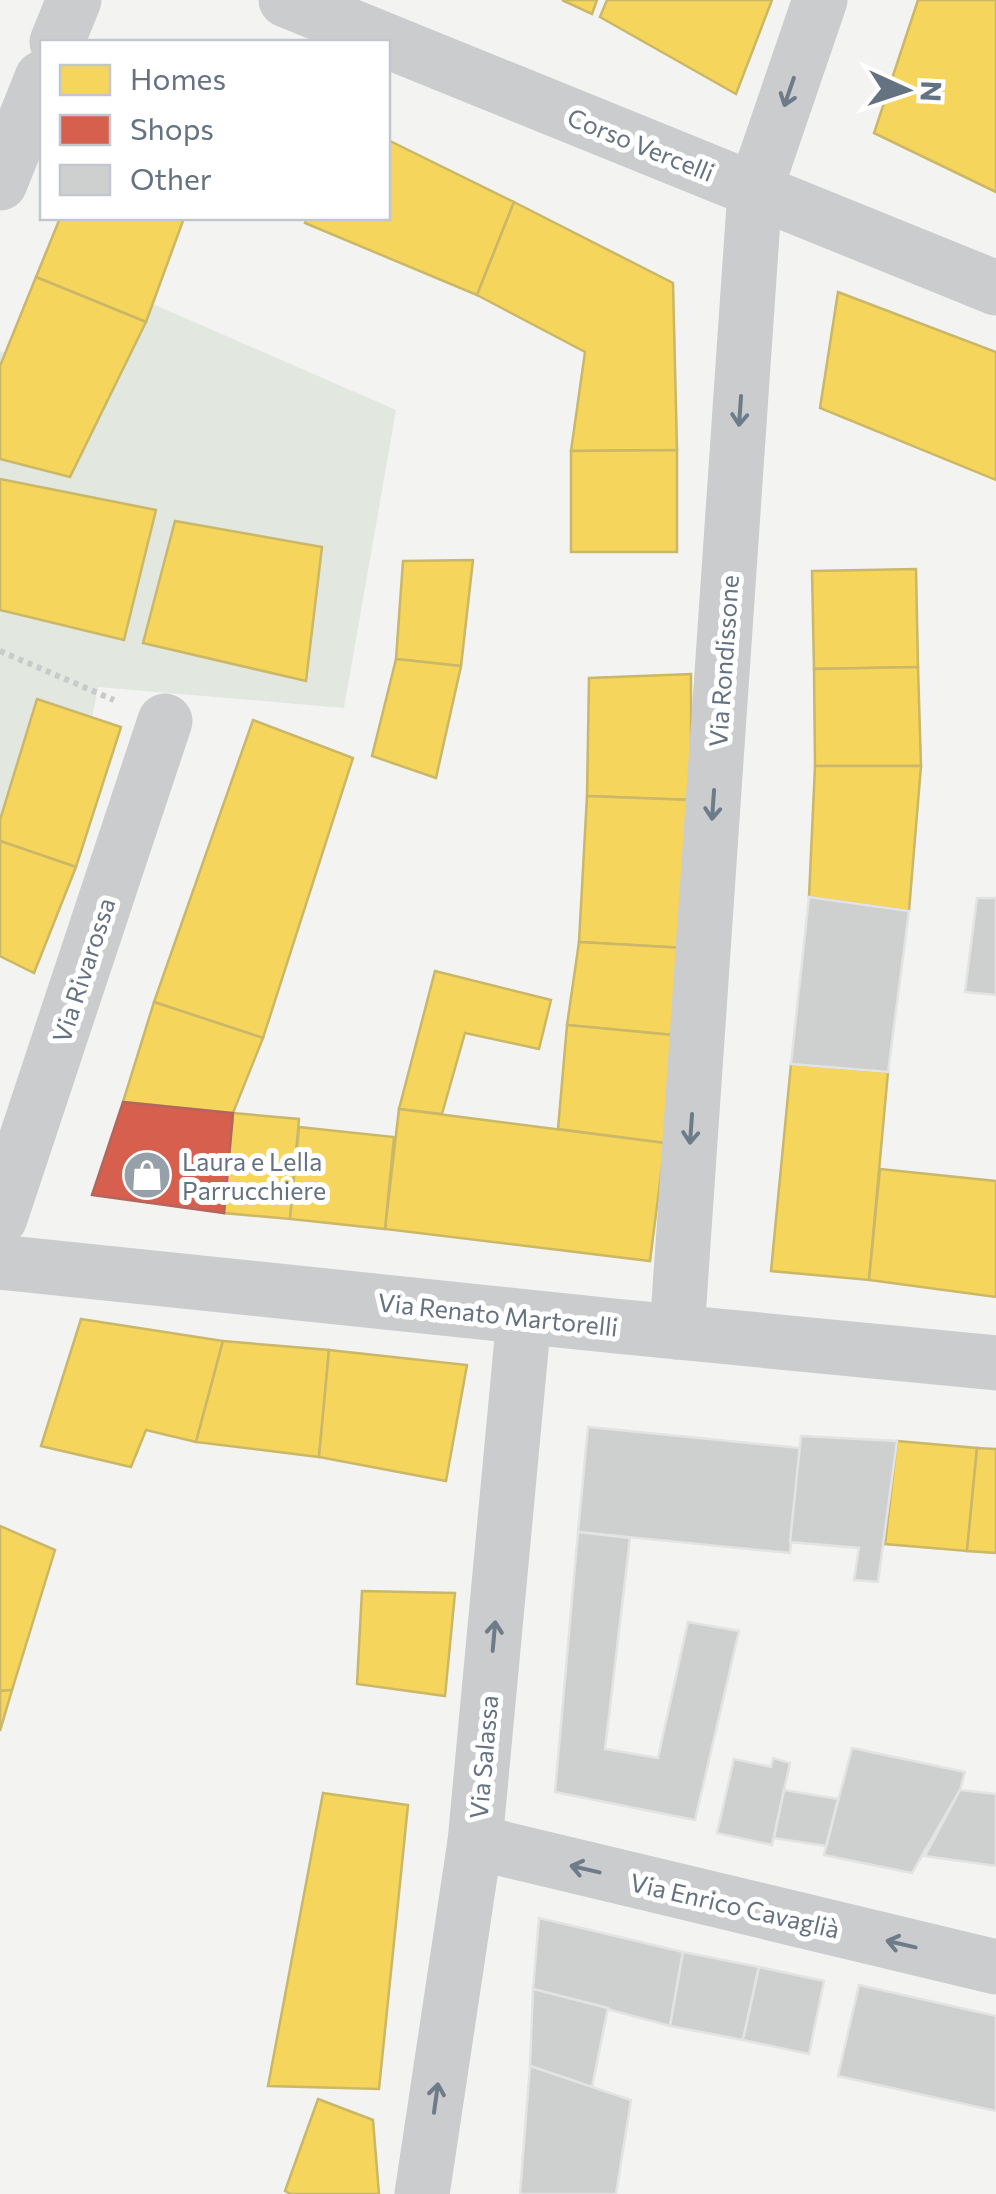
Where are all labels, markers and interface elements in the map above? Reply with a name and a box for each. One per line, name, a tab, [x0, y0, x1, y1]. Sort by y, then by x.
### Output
legend	[40, 40, 390, 220]
north arrow	[856, 40, 956, 140]
text: Homes	[130, 59, 226, 96]
one-way arrow	[778, 76, 796, 108]
text: N	[914, 80, 949, 103]
street label: Corso Vercelli	[563, 101, 719, 187]
text: Shops	[130, 109, 214, 146]
text: Other	[130, 159, 212, 196]
one-way arrow	[730, 395, 749, 427]
street label: Via Rondissone	[702, 574, 744, 748]
one-way arrow	[703, 789, 722, 821]
street label: Via Rivarossa	[46, 894, 120, 1046]
one-way arrow	[681, 1113, 700, 1145]
place label: Laura e Lella Parrucchiere	[182, 1146, 326, 1205]
shop icon: Laura e Lella Parrucchiere	[121, 1149, 173, 1201]
street label: Via Renato Martorelli	[376, 1286, 620, 1342]
one-way arrow	[485, 1621, 504, 1653]
street label: Via Salassa	[463, 1694, 503, 1820]
one-way arrow	[570, 1859, 602, 1877]
street label: Via Enrico Cavaglià	[627, 1866, 843, 1944]
one-way arrow	[886, 1934, 918, 1952]
one-way arrow	[428, 2082, 446, 2114]

